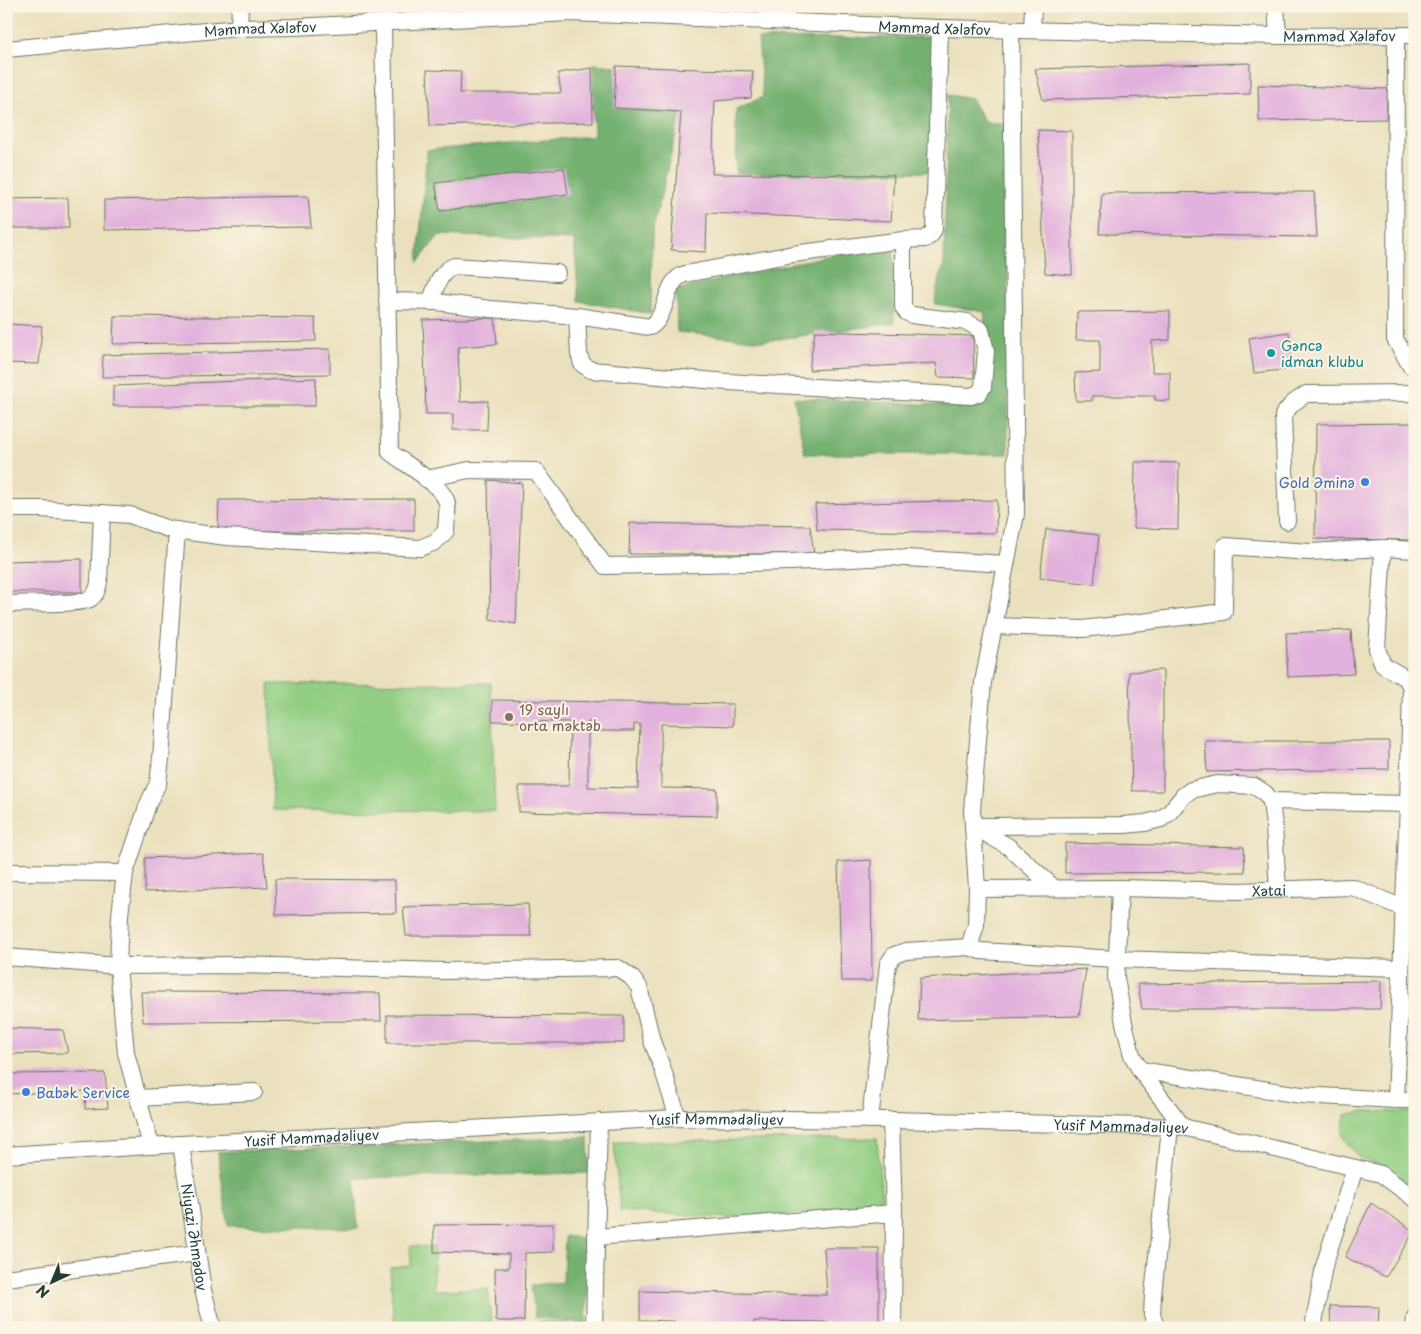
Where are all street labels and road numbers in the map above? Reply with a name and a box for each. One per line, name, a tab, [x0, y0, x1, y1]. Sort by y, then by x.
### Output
street label: Məmməd Xələfov	[203, 15, 317, 42]
street label: Məmməd Xələfov	[878, 15, 991, 40]
street label: Məmməd Xələfov	[1283, 25, 1396, 46]
street label: Xətai	[1251, 879, 1287, 901]
street label: Yusif Məmmədəliyev	[648, 1107, 784, 1130]
street label: Yusif Məmmədəliyev	[1053, 1113, 1191, 1138]
street label: Yusif Məmmədəliyev	[243, 1123, 380, 1151]
street label: Niyazi Əhmədov	[177, 1182, 214, 1293]

